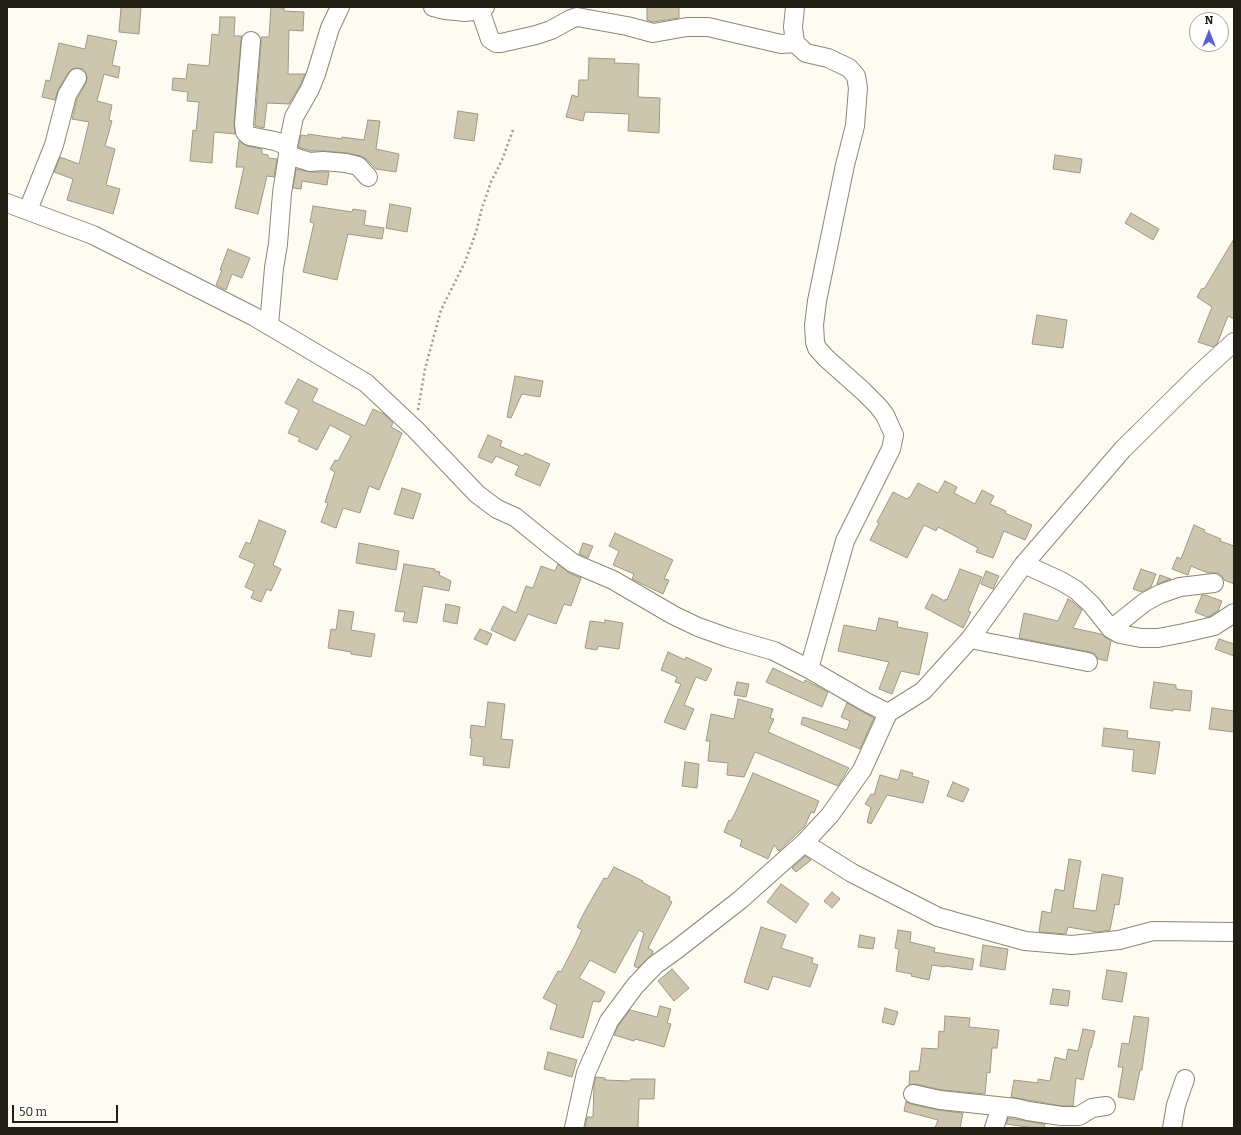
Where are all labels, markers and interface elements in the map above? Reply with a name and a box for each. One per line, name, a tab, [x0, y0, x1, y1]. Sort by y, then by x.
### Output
north arrow	[1189, 12, 1229, 52]
text: N	[1205, 14, 1213, 27]
scale bar	[14, 1097, 120, 1123]
text: 50 m	[19, 1105, 47, 1119]

